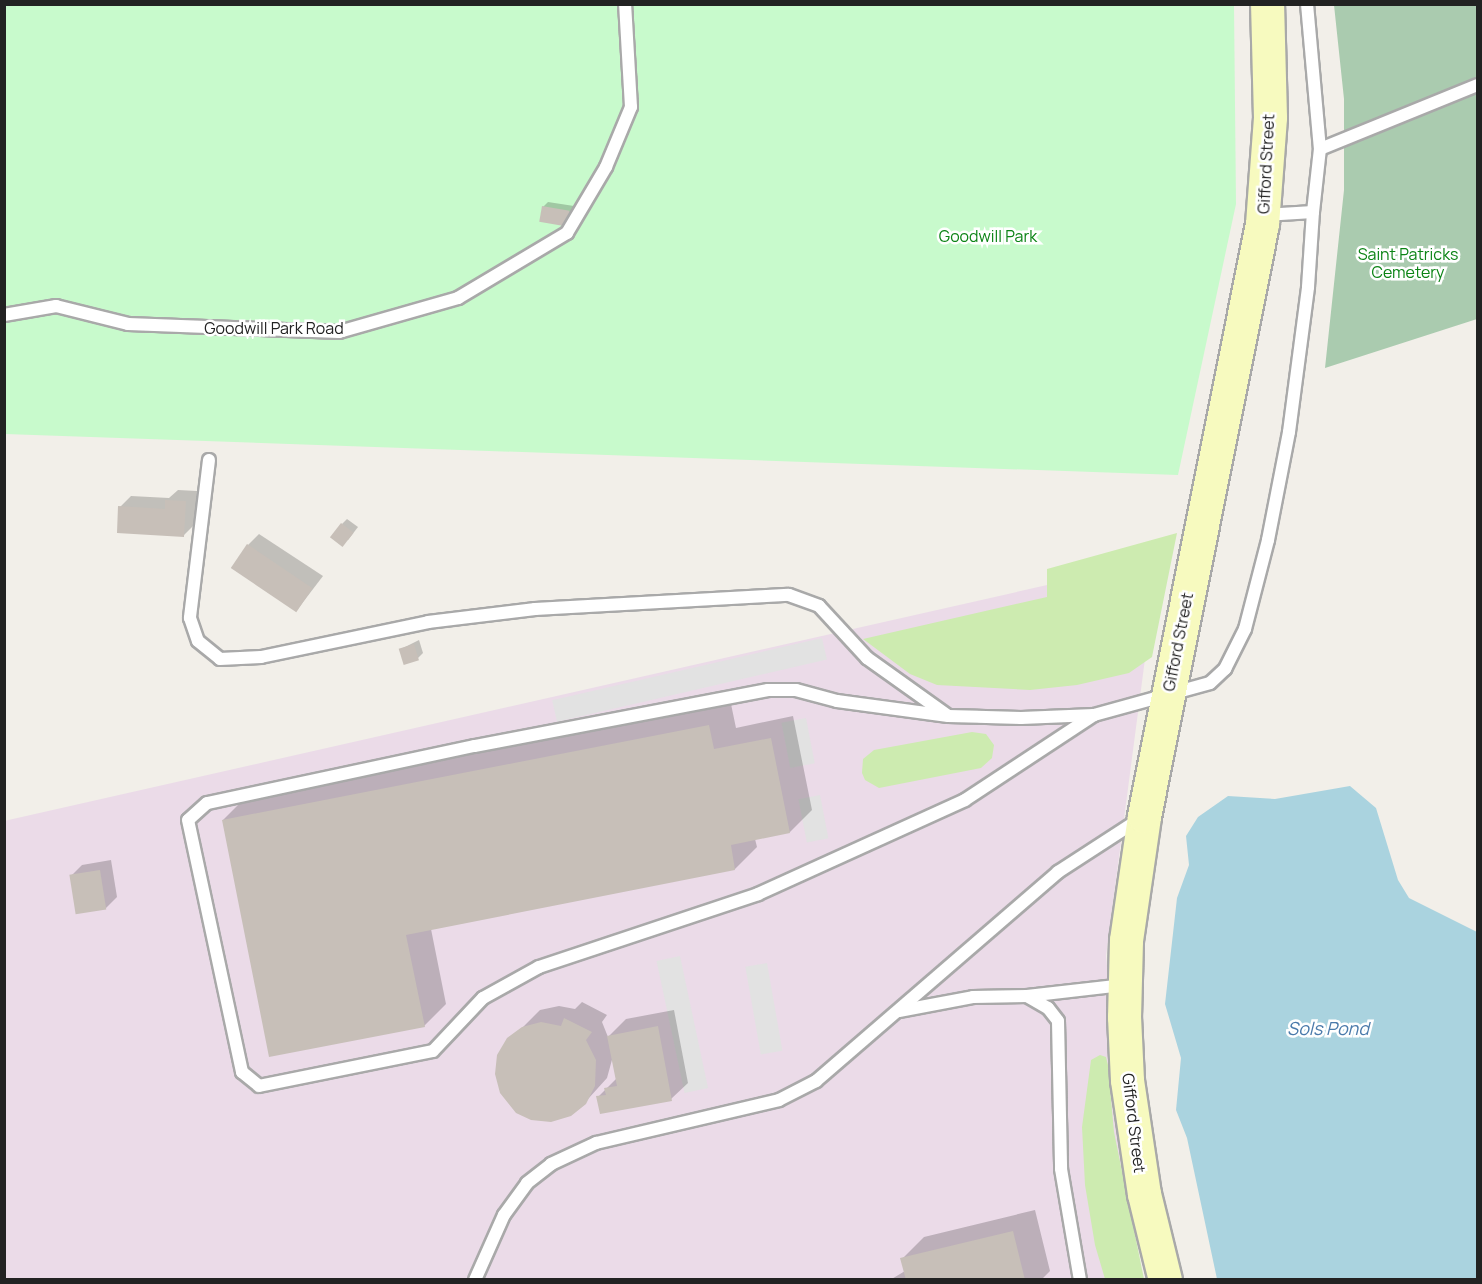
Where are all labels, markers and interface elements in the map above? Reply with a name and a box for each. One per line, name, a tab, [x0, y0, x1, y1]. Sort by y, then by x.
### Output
street label: Gifford Street	[1254, 114, 1278, 214]
park label: Goodwill Park	[939, 226, 1037, 246]
park label: Saint Patricks Cemetery	[1358, 244, 1458, 282]
street label: Goodwill Park Road	[204, 318, 344, 338]
street label: Gifford Street	[1159, 591, 1197, 693]
water label: Sols Pond	[1287, 1017, 1369, 1039]
street label: Gifford Street	[1118, 1072, 1150, 1174]

